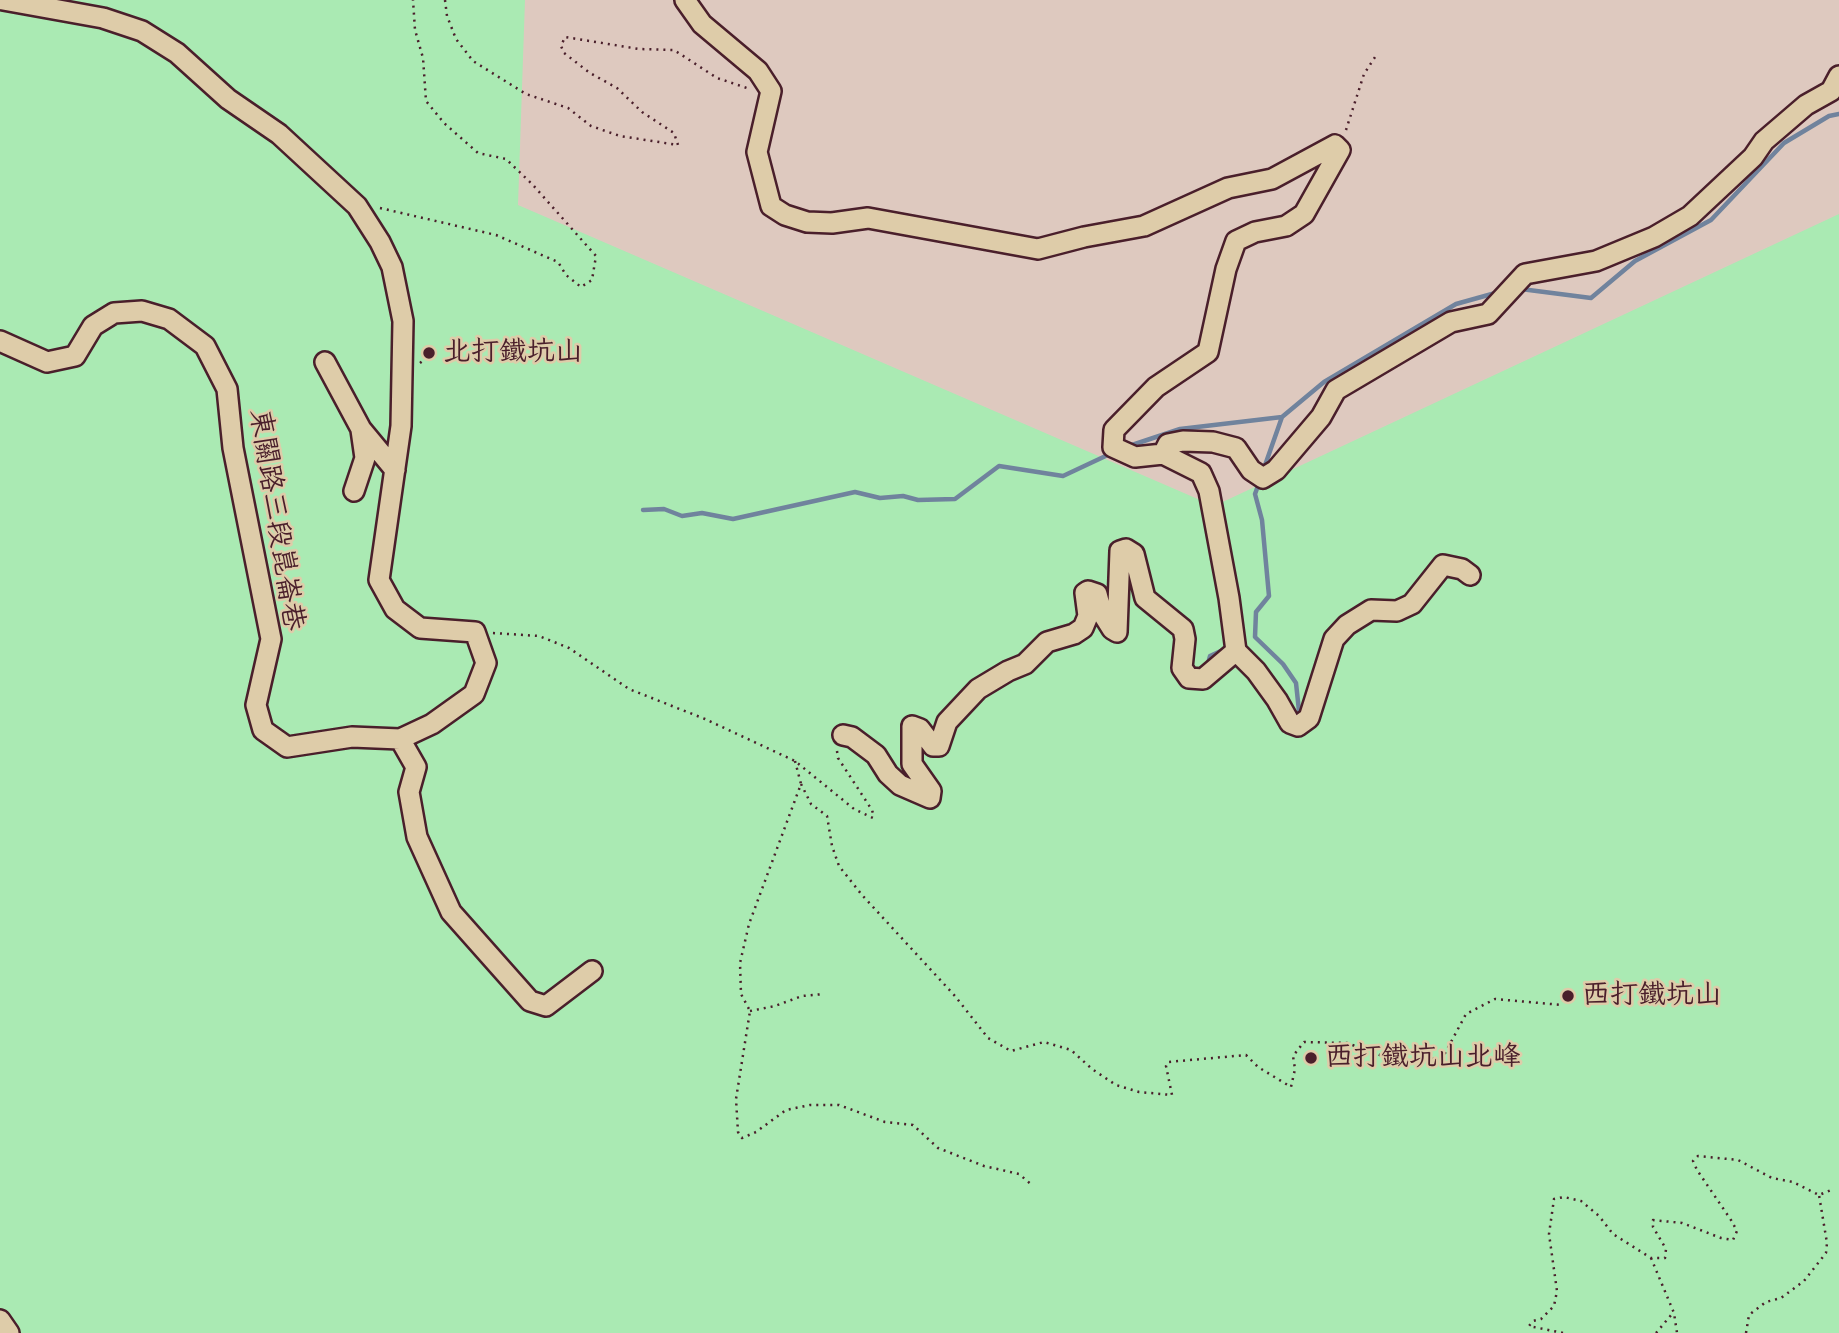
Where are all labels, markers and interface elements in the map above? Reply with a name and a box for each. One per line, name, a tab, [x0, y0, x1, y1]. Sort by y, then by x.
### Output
place label: 北打鐵坑山	[443, 336, 583, 370]
marker: 北打鐵坑山	[421, 345, 437, 361]
street label: 東關路三段崑崙巷	[242, 407, 310, 633]
place label: 西打鐵坑山	[1582, 979, 1722, 1013]
marker: 西打鐵坑山	[1560, 988, 1576, 1004]
place label: 西打鐵坑山北峰	[1325, 1041, 1521, 1075]
marker: 西打鐵坑山北峰	[1303, 1050, 1319, 1066]

